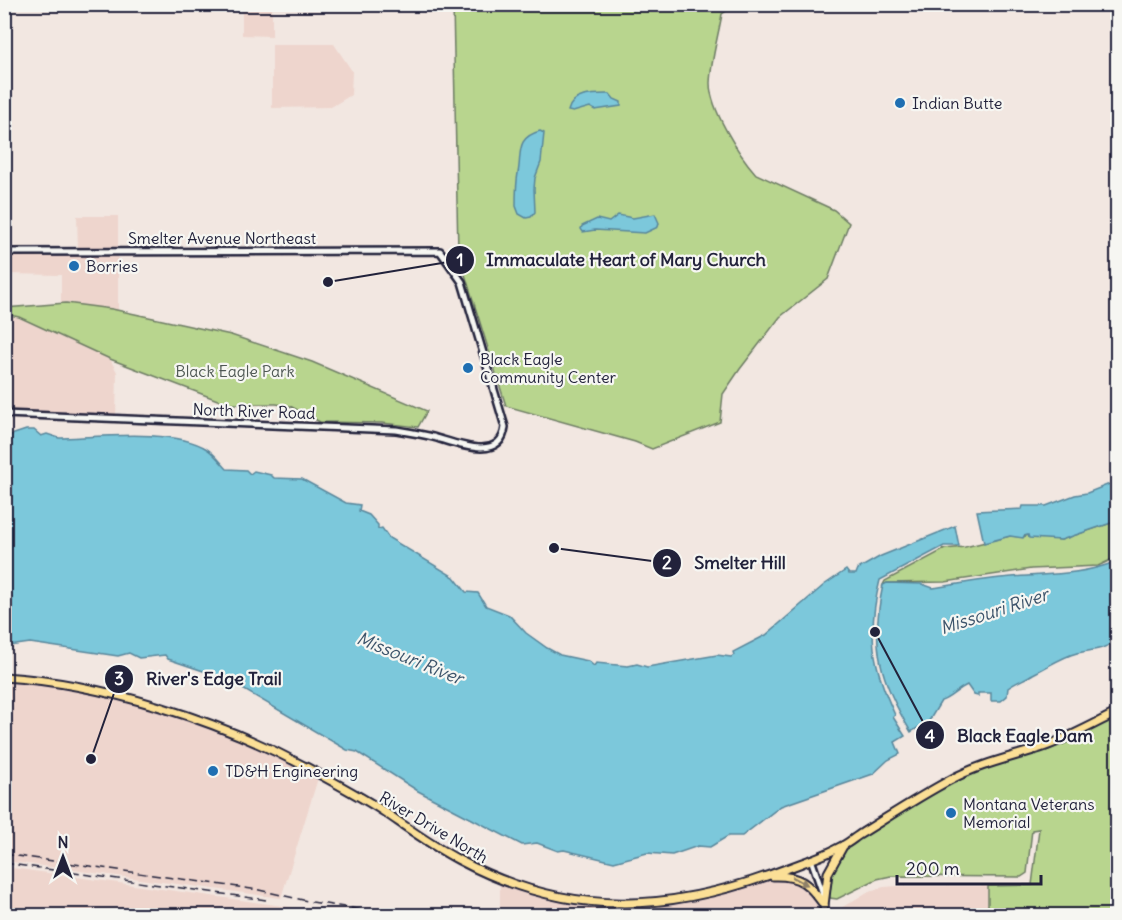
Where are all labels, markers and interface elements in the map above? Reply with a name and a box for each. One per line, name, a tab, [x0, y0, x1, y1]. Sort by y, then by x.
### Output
place label: Indian Butte	[912, 93, 1002, 113]
marker: Indian Butte	[893, 96, 907, 110]
street label: Smelter Avenue Northeast	[128, 228, 317, 248]
callout: Immaculate Heart of Mary Church	[445, 242, 778, 278]
text: 1	[456, 248, 464, 271]
text: Immaculate Heart of Mary Church	[486, 248, 767, 271]
place label: Borries	[86, 256, 138, 276]
marker: Borries	[67, 259, 81, 273]
place label: Black Eagle Community Center	[480, 349, 617, 387]
park label: Black Eagle Park	[175, 361, 295, 381]
marker: Black Eagle Community Center	[461, 361, 475, 375]
street label: North River Road	[192, 399, 316, 423]
callout: Smelter Hill	[652, 545, 798, 581]
text: 2	[662, 551, 672, 574]
text: Smelter Hill	[694, 551, 786, 574]
water label: Missouri River	[937, 582, 1054, 639]
water label: Missouri River	[354, 626, 469, 691]
callout: River's Edge Trail	[104, 661, 294, 697]
text: 3	[114, 667, 124, 690]
text: River's Edge Trail	[146, 667, 282, 690]
callout: Black Eagle Dam	[915, 717, 1105, 753]
text: 4	[925, 724, 936, 747]
text: Black Eagle Dam	[957, 724, 1093, 747]
place label: TD&H Engineering	[225, 761, 358, 781]
marker: TD&H Engineering	[206, 764, 220, 778]
street label: River Drive North	[376, 787, 492, 867]
place label: Montana Veterans Memorial	[963, 794, 1095, 832]
marker: Montana Veterans Memorial	[944, 806, 958, 820]
north arrow	[33, 827, 93, 887]
text: N	[57, 832, 69, 852]
scale bar	[897, 848, 1041, 886]
text: 200 m	[906, 857, 960, 880]
one-way arrow	[792, 876, 809, 886]

